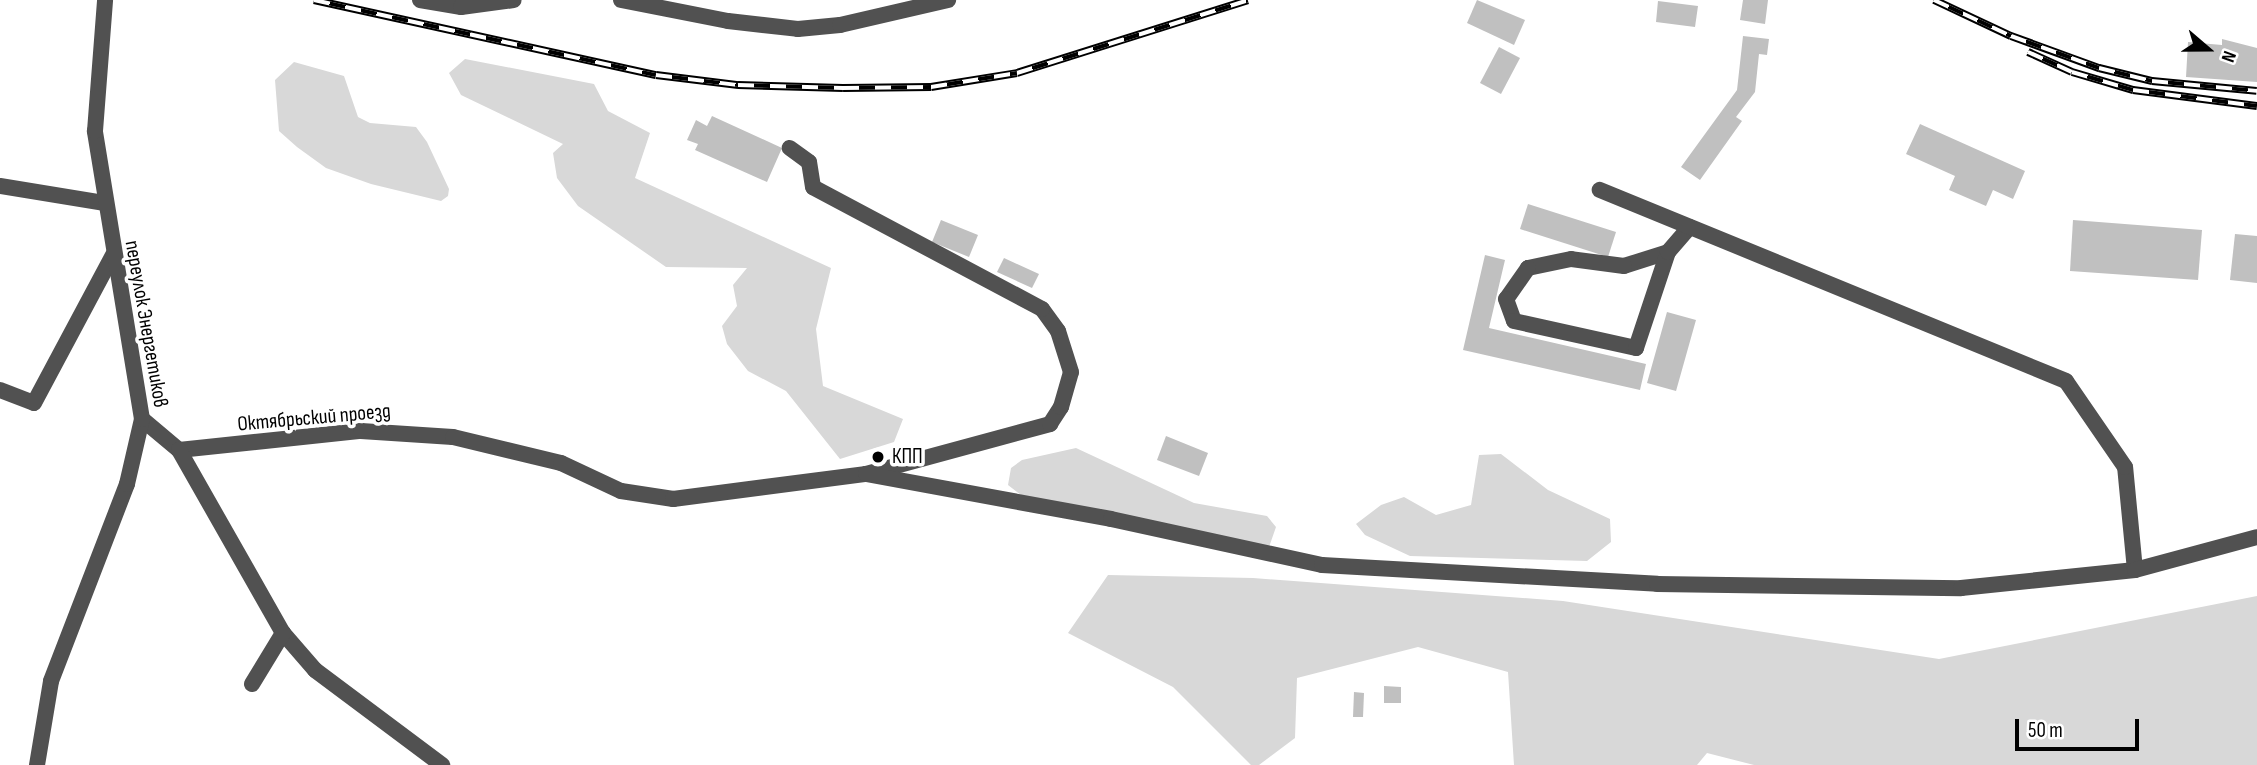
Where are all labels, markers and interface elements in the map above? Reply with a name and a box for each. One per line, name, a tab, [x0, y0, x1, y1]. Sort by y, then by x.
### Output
north arrow	[2173, 14, 2243, 84]
text: N	[2216, 48, 2241, 65]
street label: переулок Энергетиков	[119, 238, 173, 410]
street label: Октябрьский проезд	[236, 399, 392, 437]
place label: КПП	[892, 444, 923, 470]
marker: КПП	[870, 449, 886, 465]
scale bar	[2019, 706, 2143, 750]
text: 50 m	[2028, 718, 2063, 743]

